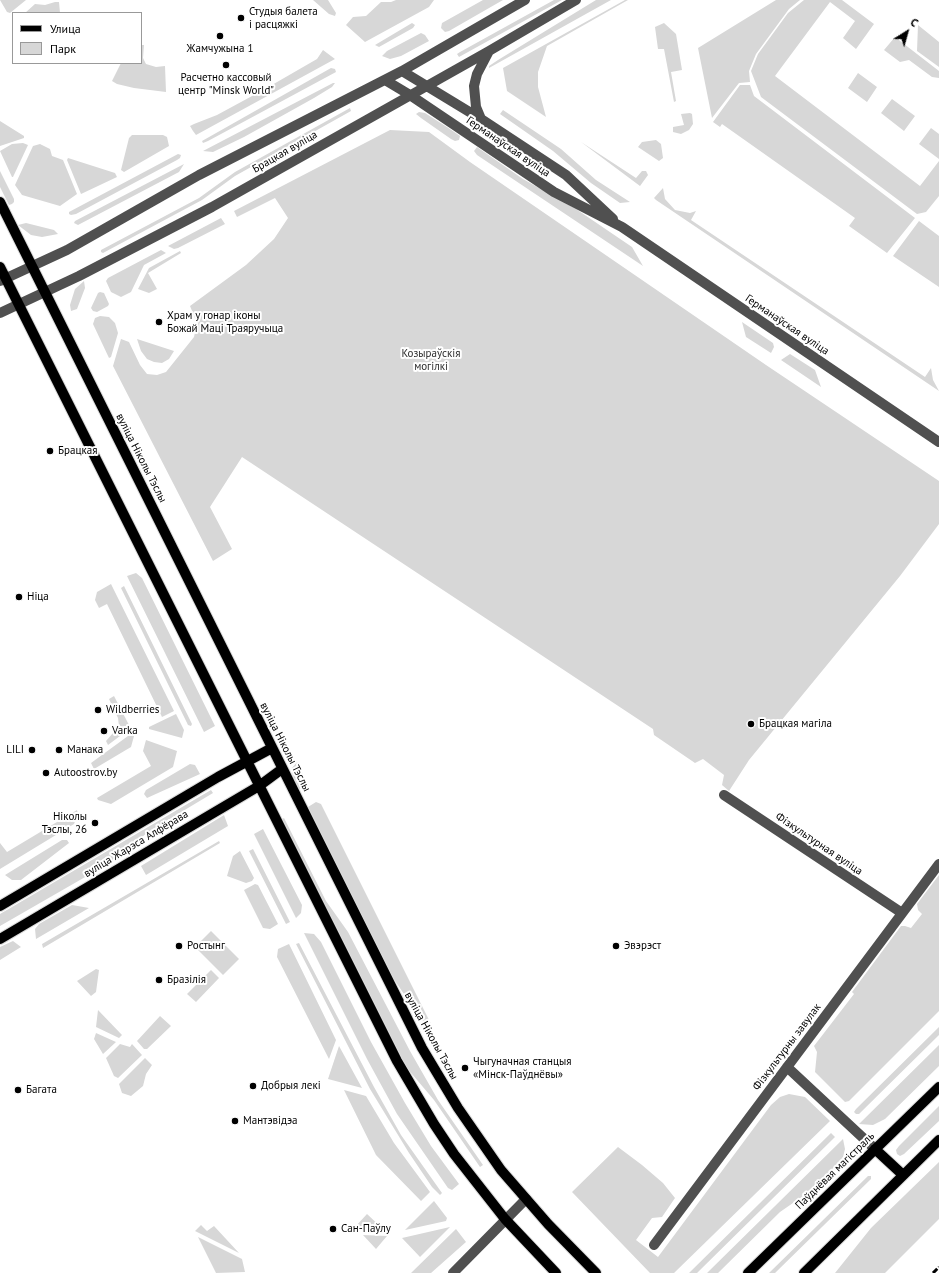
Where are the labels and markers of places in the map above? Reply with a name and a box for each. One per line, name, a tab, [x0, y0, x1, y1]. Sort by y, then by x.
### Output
place label: Студыя балета і расцяжкі	[249, 5, 318, 31]
marker: Студыя балета і расцяжкі	[236, 13, 246, 23]
marker: Жамчужына 1	[215, 31, 225, 41]
place label: Жамчужына 1	[187, 42, 253, 56]
marker: Расчетно кассовый центр "Minsk World"	[221, 60, 231, 70]
place label: Расчетно кассовый центр "Minsk World"	[178, 71, 274, 97]
place label: Храм у гонар іконы Божай Маці Траяручыца	[167, 309, 283, 335]
marker: Храм у гонар іконы Божай Маці Траяручыца	[154, 317, 164, 327]
place label: Брацкая	[58, 444, 97, 458]
marker: Брацкая	[45, 446, 55, 456]
place label: Ніца	[27, 590, 49, 604]
marker: Ніца	[14, 592, 24, 602]
place label: Wildberries	[106, 703, 159, 717]
marker: Wildberries	[93, 705, 103, 715]
place label: Брацкая магіла	[759, 717, 832, 731]
marker: Брацкая магіла	[746, 719, 756, 729]
place label: Varka	[112, 724, 138, 738]
marker: Varka	[99, 726, 109, 736]
place label: LILI	[6, 743, 24, 757]
place label: Манака	[67, 743, 103, 757]
marker: LILI	[27, 745, 37, 755]
marker: Манака	[54, 745, 64, 755]
place label: Autoostrov.by	[54, 766, 117, 780]
marker: Autoostrov.by	[41, 768, 51, 778]
place label: Ніколы Тэслы, 26	[42, 810, 87, 836]
marker: Ніколы Тэслы, 26	[90, 818, 100, 828]
place label: Ростынг	[187, 939, 225, 953]
place label: Эвэрэст	[624, 939, 661, 953]
marker: Ростынг	[174, 941, 184, 951]
marker: Эвэрэст	[611, 941, 621, 951]
place label: Бразілія	[167, 973, 206, 987]
marker: Бразілія	[154, 975, 164, 985]
place label: Чыгуначная станцыя «Мінск-Паўднёвы»	[473, 1055, 572, 1081]
marker: Чыгуначная станцыя «Мінск-Паўднёвы»	[460, 1063, 470, 1073]
place label: Добрыя лекі	[261, 1079, 321, 1093]
marker: Добрыя лекі	[248, 1081, 258, 1091]
place label: Багата	[26, 1083, 57, 1097]
marker: Багата	[13, 1085, 23, 1095]
place label: Мантэвідэа	[243, 1114, 298, 1128]
marker: Мантэвідэа	[230, 1116, 240, 1126]
place label: Сан-Паўлу	[341, 1222, 391, 1236]
marker: Сан-Паўлу	[328, 1224, 338, 1234]

